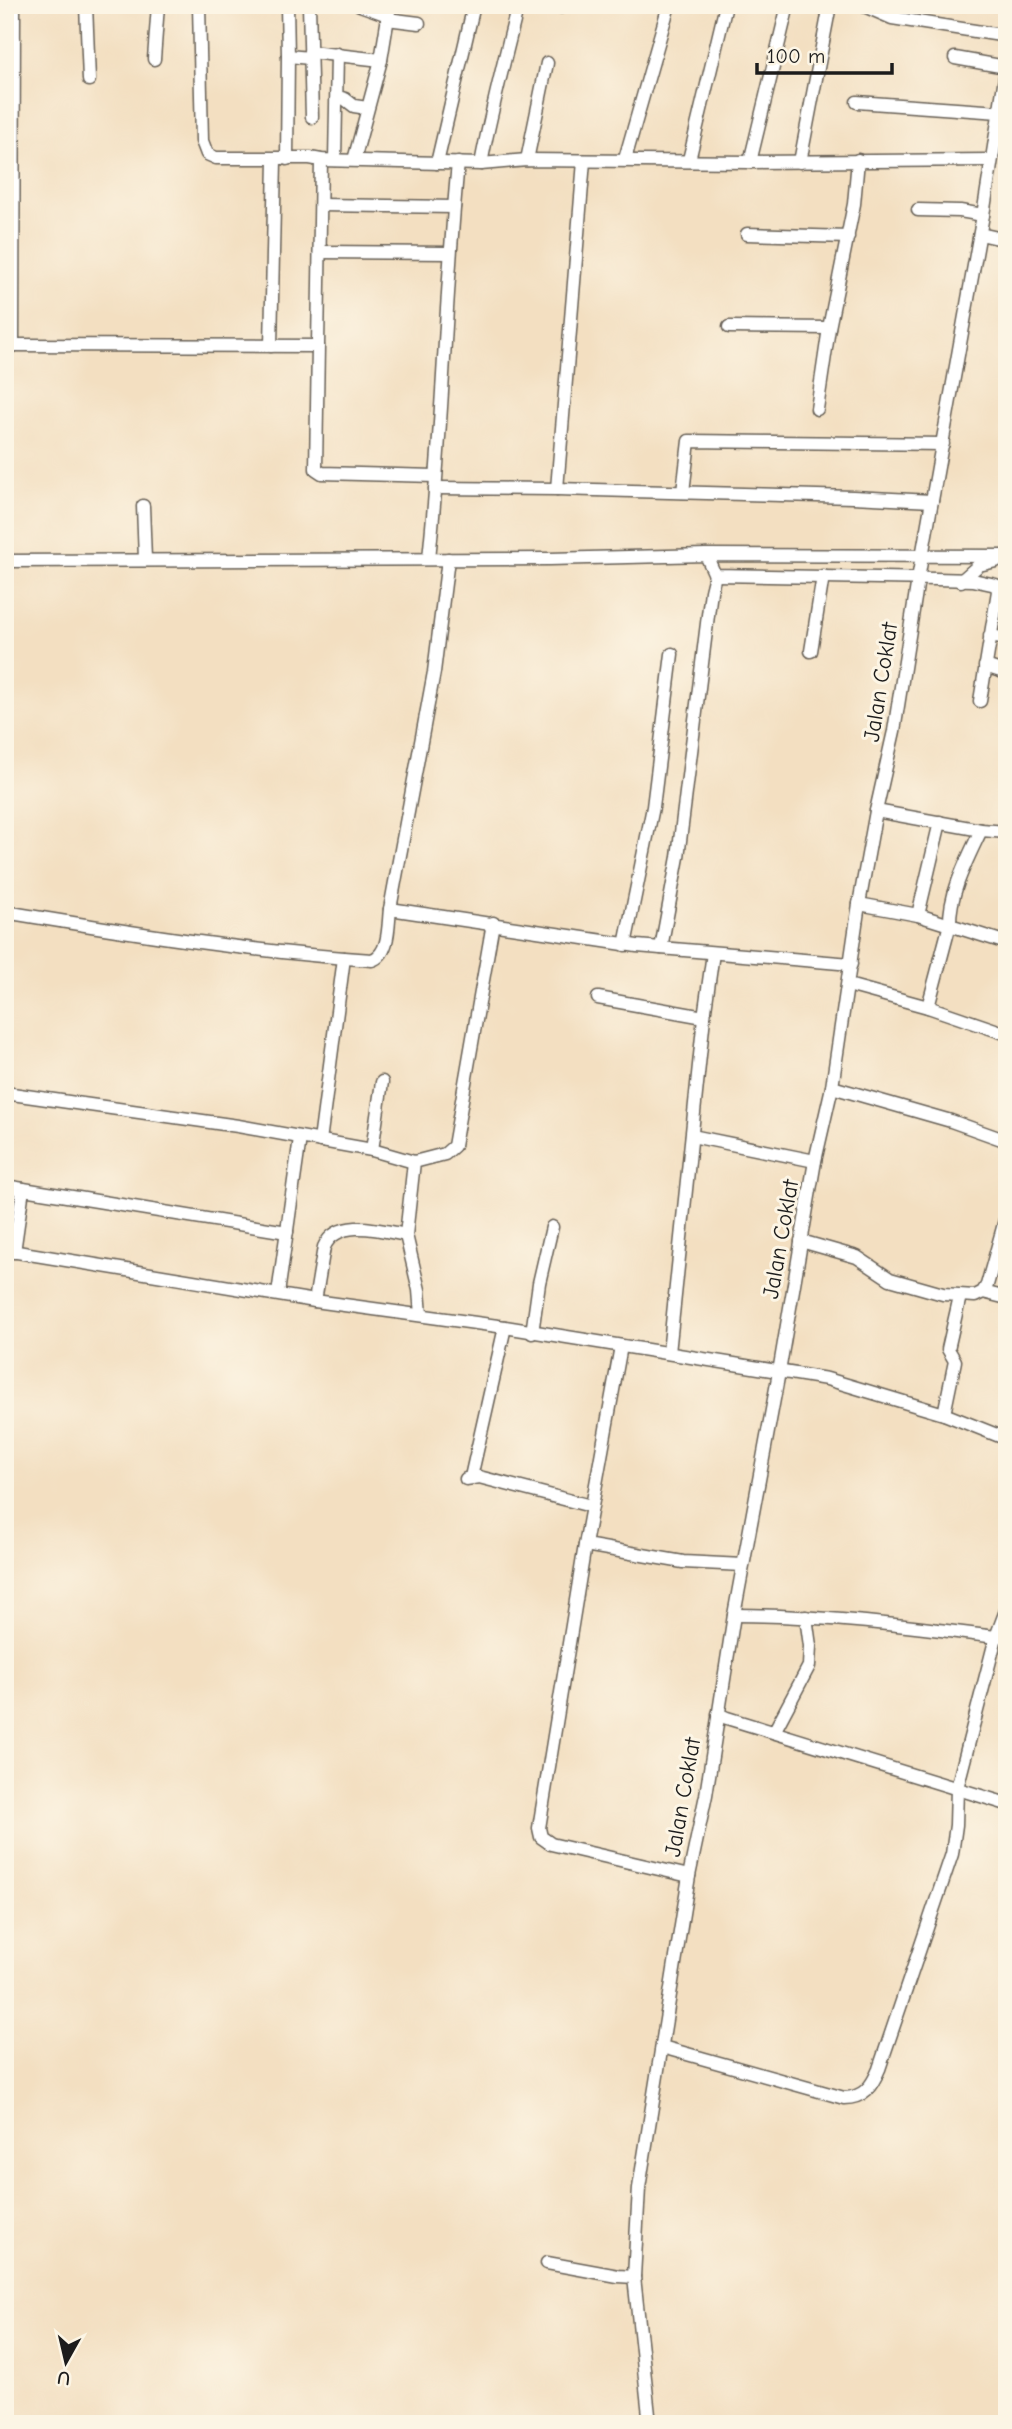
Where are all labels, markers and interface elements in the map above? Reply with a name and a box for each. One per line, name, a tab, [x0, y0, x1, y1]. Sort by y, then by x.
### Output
scale bar	[757, 32, 891, 76]
text: 100 m	[767, 44, 825, 68]
street label: Jalan Coklat	[858, 619, 903, 744]
street label: Jalan Coklat	[757, 1176, 805, 1301]
street label: Jalan Coklat	[659, 1734, 707, 1859]
north arrow	[32, 2328, 102, 2398]
text: U	[56, 2366, 72, 2390]

